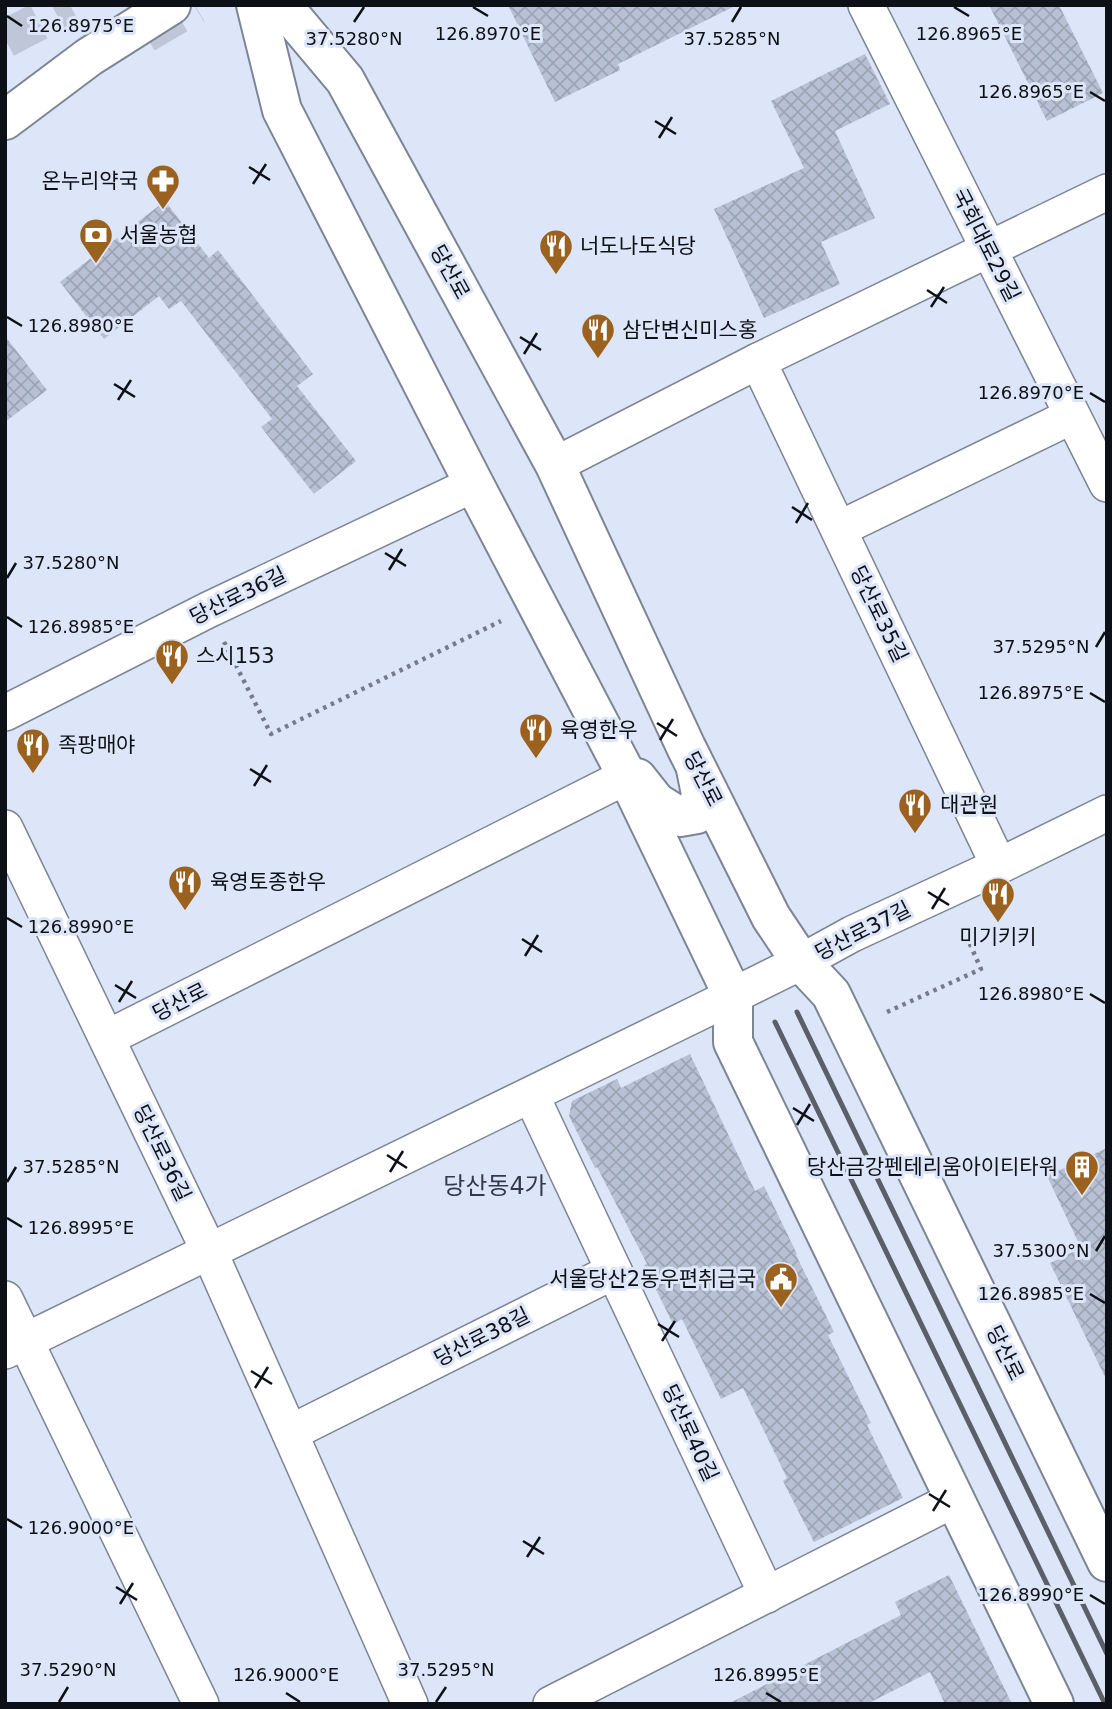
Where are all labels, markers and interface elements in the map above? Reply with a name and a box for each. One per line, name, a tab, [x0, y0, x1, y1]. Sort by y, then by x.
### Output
text: 126.8975°E	[28, 15, 134, 36]
text: 126.8970°E	[435, 23, 541, 44]
text: 126.8965°E	[916, 23, 1022, 44]
text: 37.5280°N	[306, 28, 402, 49]
text: 37.5285°N	[684, 28, 780, 49]
text: 126.8965°E	[978, 81, 1084, 102]
pharmacy icon: 온누리약국	[144, 162, 182, 211]
place label: 온누리약국	[41, 169, 138, 193]
street label: 국회대로29길	[947, 185, 1025, 305]
bank icon: 서울농협	[77, 216, 115, 265]
place label: 서울농협	[120, 223, 197, 247]
restaurant icon: 너도나도식당	[537, 227, 575, 276]
place label: 너도나도식당	[580, 234, 696, 258]
street label: 당산로	[425, 241, 475, 303]
restaurant icon: 삼단변신미스홍	[579, 311, 617, 360]
text: 126.8980°E	[28, 315, 134, 336]
place label: 삼단변신미스홍	[622, 318, 757, 342]
text: 126.8970°E	[978, 382, 1084, 403]
text: 37.5280°N	[23, 552, 119, 573]
street label: 당산로36길	[186, 562, 290, 630]
street label: 당산로35길	[845, 562, 913, 666]
text: 126.8985°E	[28, 616, 134, 637]
text: 37.5295°N	[993, 636, 1089, 657]
restaurant icon: 스시153	[153, 637, 191, 686]
place label: 스시153	[196, 644, 275, 668]
text: 126.8975°E	[978, 682, 1084, 703]
restaurant icon: 육영한우	[517, 711, 555, 760]
place label: 육영한우	[560, 718, 637, 742]
restaurant icon: 족팡매야	[14, 726, 52, 775]
place label: 족팡매야	[58, 733, 135, 757]
street label: 당산로	[679, 748, 727, 810]
restaurant icon: 대관원	[896, 786, 934, 835]
place label: 대관원	[940, 793, 998, 817]
restaurant icon: 육영토종한우	[166, 863, 204, 912]
place label: 육영토종한우	[210, 870, 326, 894]
restaurant icon: 미기키키	[979, 875, 1017, 924]
street label: 당산로37길	[811, 897, 915, 965]
text: 126.8990°E	[28, 916, 134, 937]
place label: 미기키키	[959, 925, 1037, 949]
street label: 당산로	[149, 978, 211, 1026]
text: 126.8980°E	[978, 983, 1084, 1004]
street label: 당산로36길	[128, 1101, 196, 1205]
building icon: 당산금강펜테리움아이티타워	[1063, 1148, 1101, 1197]
place label: 당산금강펜테리움아이티타워	[807, 1155, 1058, 1179]
text: 37.5285°N	[23, 1156, 119, 1177]
district label: 당산동4가	[443, 1172, 547, 1200]
text: 126.8995°E	[28, 1217, 134, 1238]
text: 37.5300°N	[993, 1240, 1089, 1261]
public building icon: 서울당산2동우편취급국	[762, 1260, 800, 1309]
place label: 서울당산2동우편취급국	[549, 1267, 756, 1291]
text: 126.8985°E	[978, 1283, 1084, 1304]
street label: 당산로38길	[430, 1303, 534, 1371]
street label: 당산로	[982, 1322, 1028, 1384]
street label: 당산로40길	[657, 1381, 723, 1485]
text: 126.9000°E	[28, 1517, 134, 1538]
text: 126.8990°E	[978, 1584, 1084, 1605]
text: 37.5290°N	[20, 1659, 116, 1680]
text: 37.5295°N	[398, 1659, 494, 1680]
text: 126.9000°E	[233, 1664, 339, 1685]
text: 126.8995°E	[713, 1664, 819, 1685]

